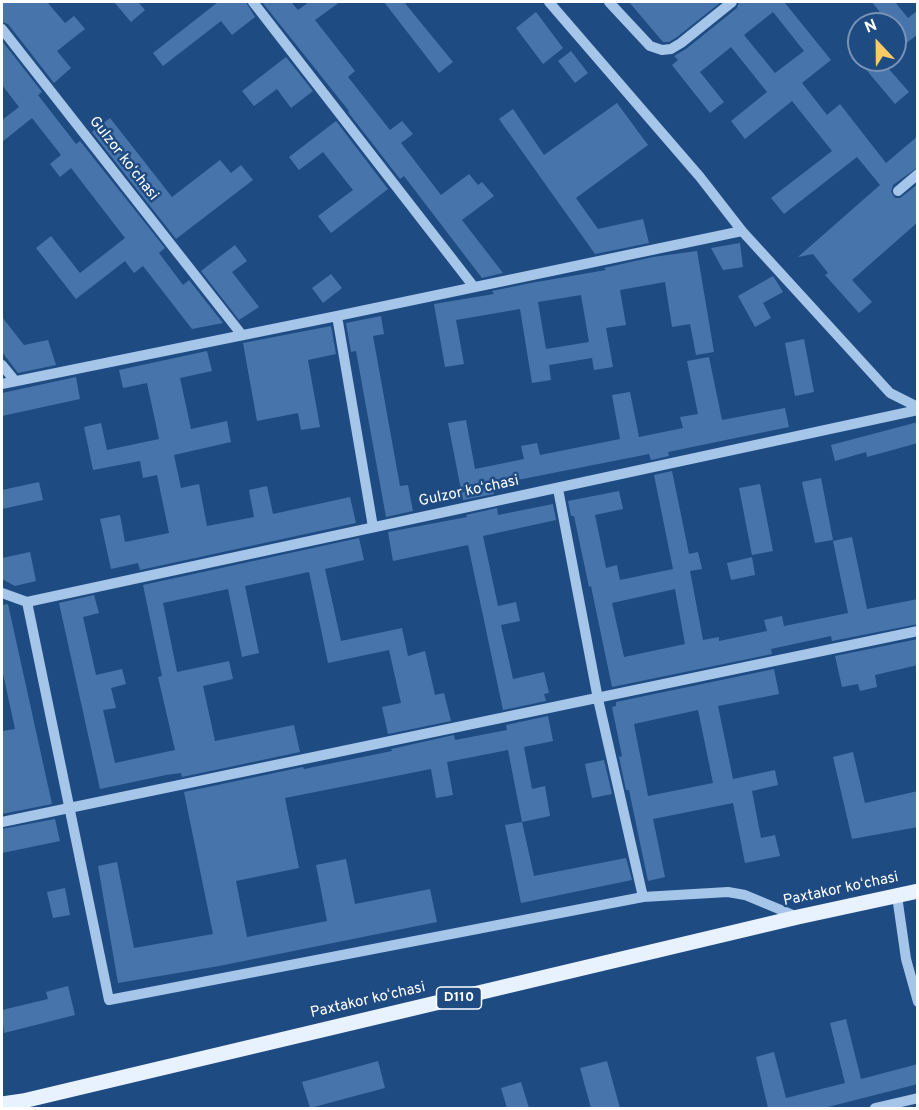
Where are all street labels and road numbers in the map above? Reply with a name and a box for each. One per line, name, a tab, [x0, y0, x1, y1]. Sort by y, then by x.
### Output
street label: Gulzor koʻchasi	[85, 113, 161, 205]
street label: Gulzor koʻchasi	[417, 473, 521, 511]
street label: Paxtakor koʻchasi	[782, 869, 900, 911]
street label: Paxtakor koʻchasi	[309, 979, 427, 1023]
road number: D110	[436, 987, 482, 1009]

